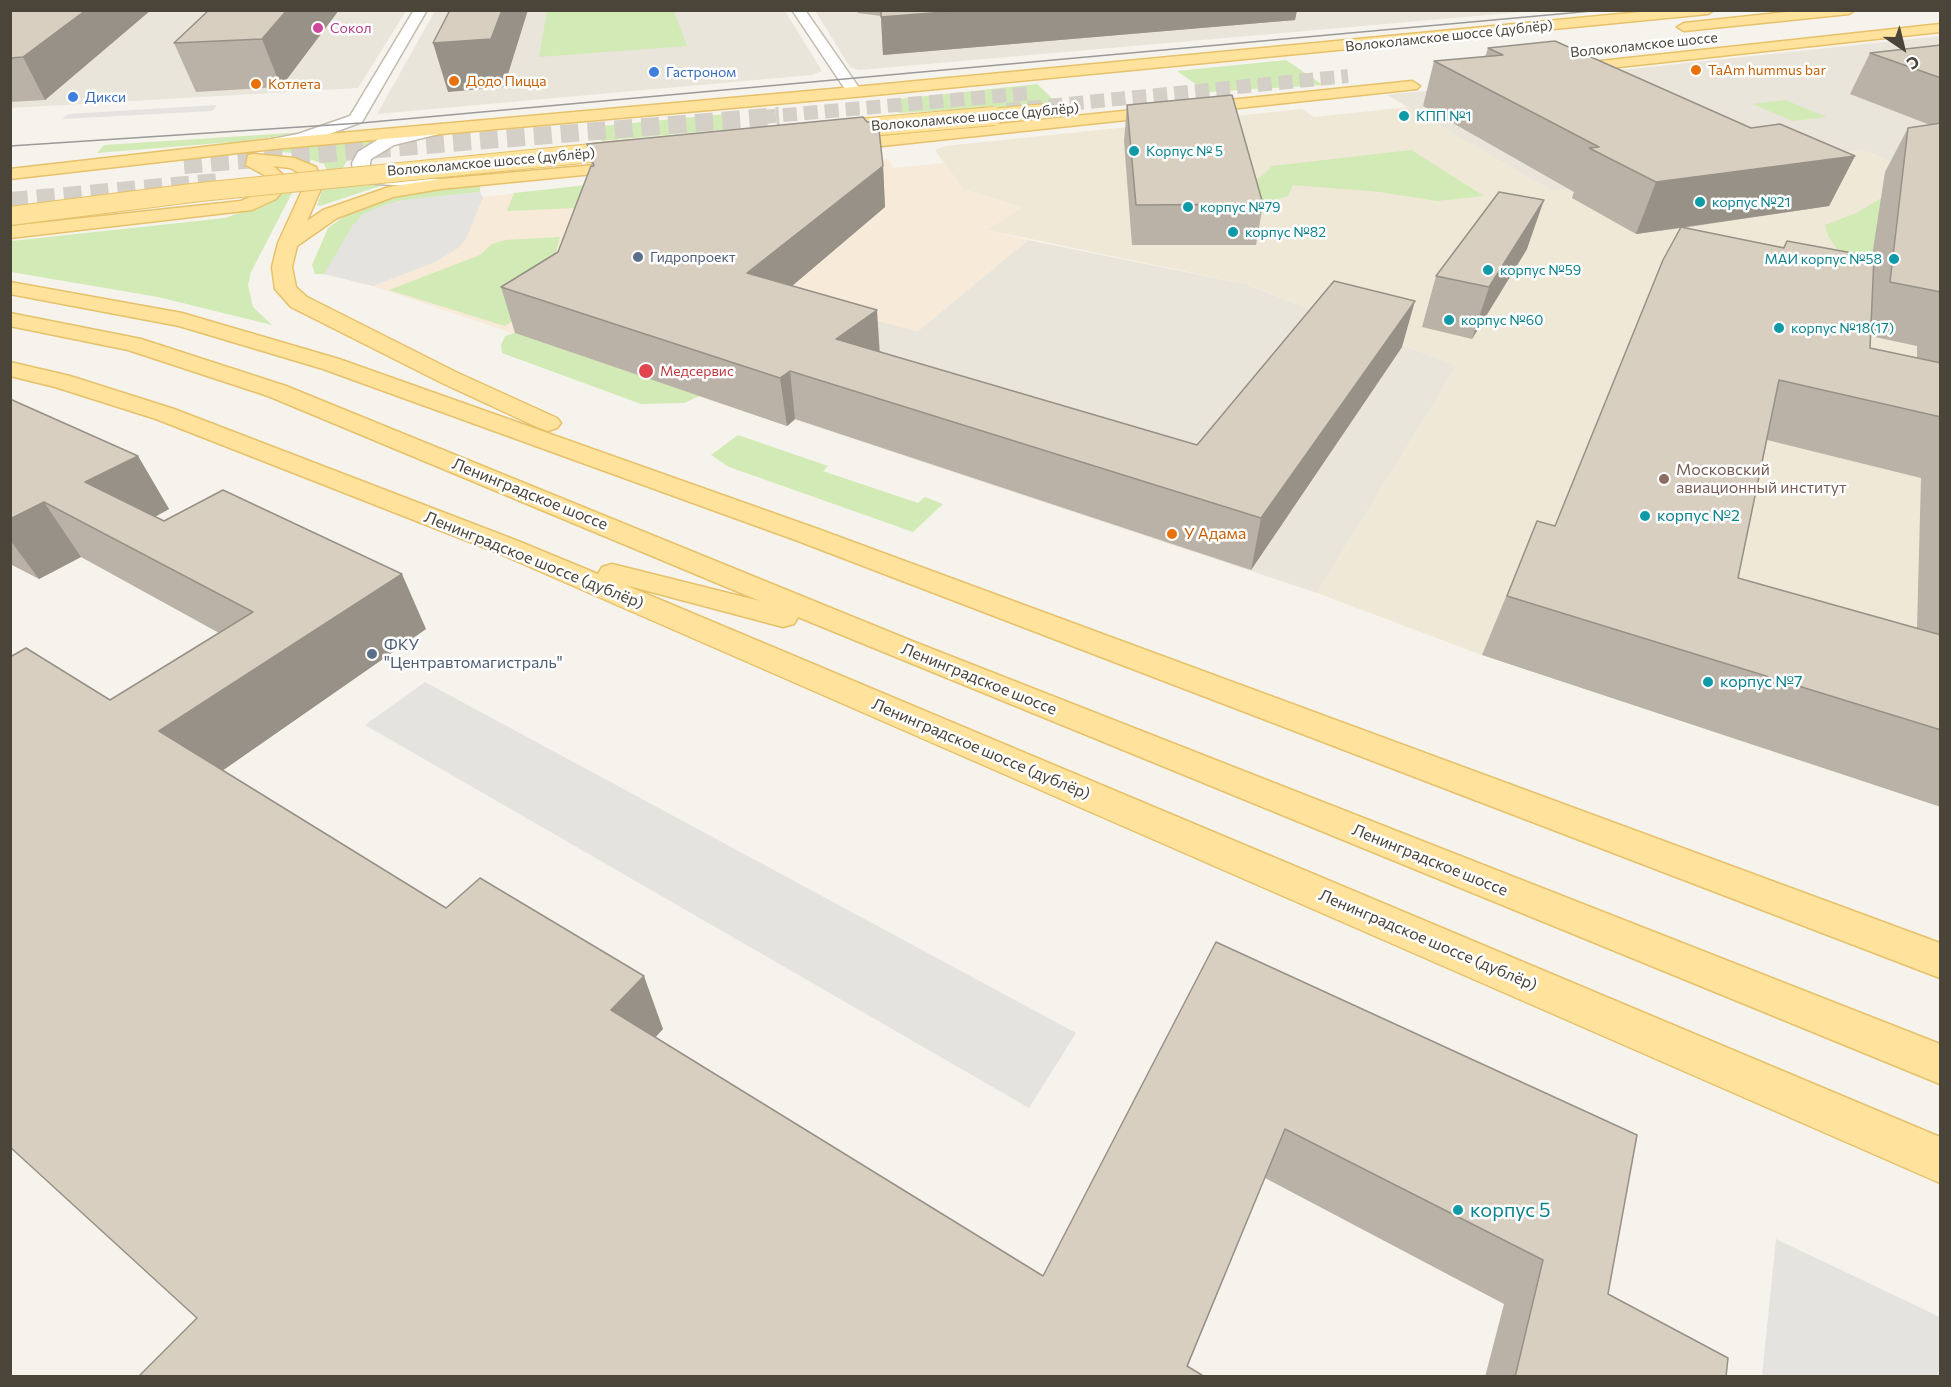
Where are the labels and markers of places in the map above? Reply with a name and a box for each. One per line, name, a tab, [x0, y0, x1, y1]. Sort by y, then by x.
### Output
place label: Сокол	[330, 20, 371, 36]
marker: Сокол	[311, 21, 325, 35]
place label: TaAm hummus bar	[1708, 62, 1826, 78]
marker: TaAm hummus bar	[1689, 63, 1703, 77]
place label: Гастроном	[666, 64, 736, 80]
marker: Гастроном	[647, 65, 661, 79]
place label: Додо Пицца	[466, 73, 546, 89]
marker: Додо Пицца	[447, 74, 461, 88]
place label: Котлета	[268, 76, 321, 92]
marker: Котлета	[249, 77, 263, 91]
place label: Дикси	[85, 89, 126, 105]
marker: Дикси	[66, 90, 80, 104]
place label: КПП №1	[1416, 108, 1471, 124]
marker: КПП №1	[1397, 109, 1411, 123]
place label: Корпус № 5	[1146, 143, 1223, 159]
marker: Корпус № 5	[1127, 144, 1141, 158]
place label: корпус №21	[1712, 194, 1790, 210]
marker: корпус №21	[1693, 195, 1707, 209]
place label: корпус №79	[1200, 199, 1281, 215]
marker: корпус №79	[1181, 200, 1195, 214]
place label: корпус №82	[1245, 224, 1326, 240]
marker: корпус №82	[1226, 225, 1240, 239]
place label: Гидропроект	[650, 249, 736, 265]
marker: Гидропроект	[631, 250, 645, 264]
place label: МАИ корпус №58	[1764, 251, 1882, 267]
marker: МАИ корпус №58	[1887, 252, 1901, 266]
place label: корпус №59	[1500, 262, 1581, 278]
marker: корпус №59	[1481, 263, 1495, 277]
place label: корпус №60	[1461, 312, 1543, 328]
marker: корпус №60	[1442, 313, 1456, 327]
place label: корпус №18(17)	[1791, 320, 1894, 336]
marker: корпус №18(17)	[1772, 321, 1786, 335]
marker: Медсервис	[637, 362, 655, 380]
place label: Медсервис	[660, 363, 734, 379]
place label: Московский авиационный институт	[1676, 460, 1847, 498]
marker: Московский авиационный институт	[1657, 472, 1671, 486]
place label: корпус №2	[1657, 506, 1740, 526]
marker: корпус №2	[1638, 509, 1652, 523]
place label: У Адама	[1184, 524, 1246, 544]
marker: У Адама	[1165, 527, 1179, 541]
place label: ФКУ "Центравтомагистраль"	[384, 635, 563, 673]
marker: ФКУ "Центравтомагистраль"	[365, 647, 379, 661]
place label: корпус №7	[1720, 672, 1802, 692]
marker: корпус №7	[1701, 675, 1715, 689]
place label: корпус 5	[1470, 1198, 1550, 1222]
marker: корпус 5	[1451, 1203, 1465, 1217]

